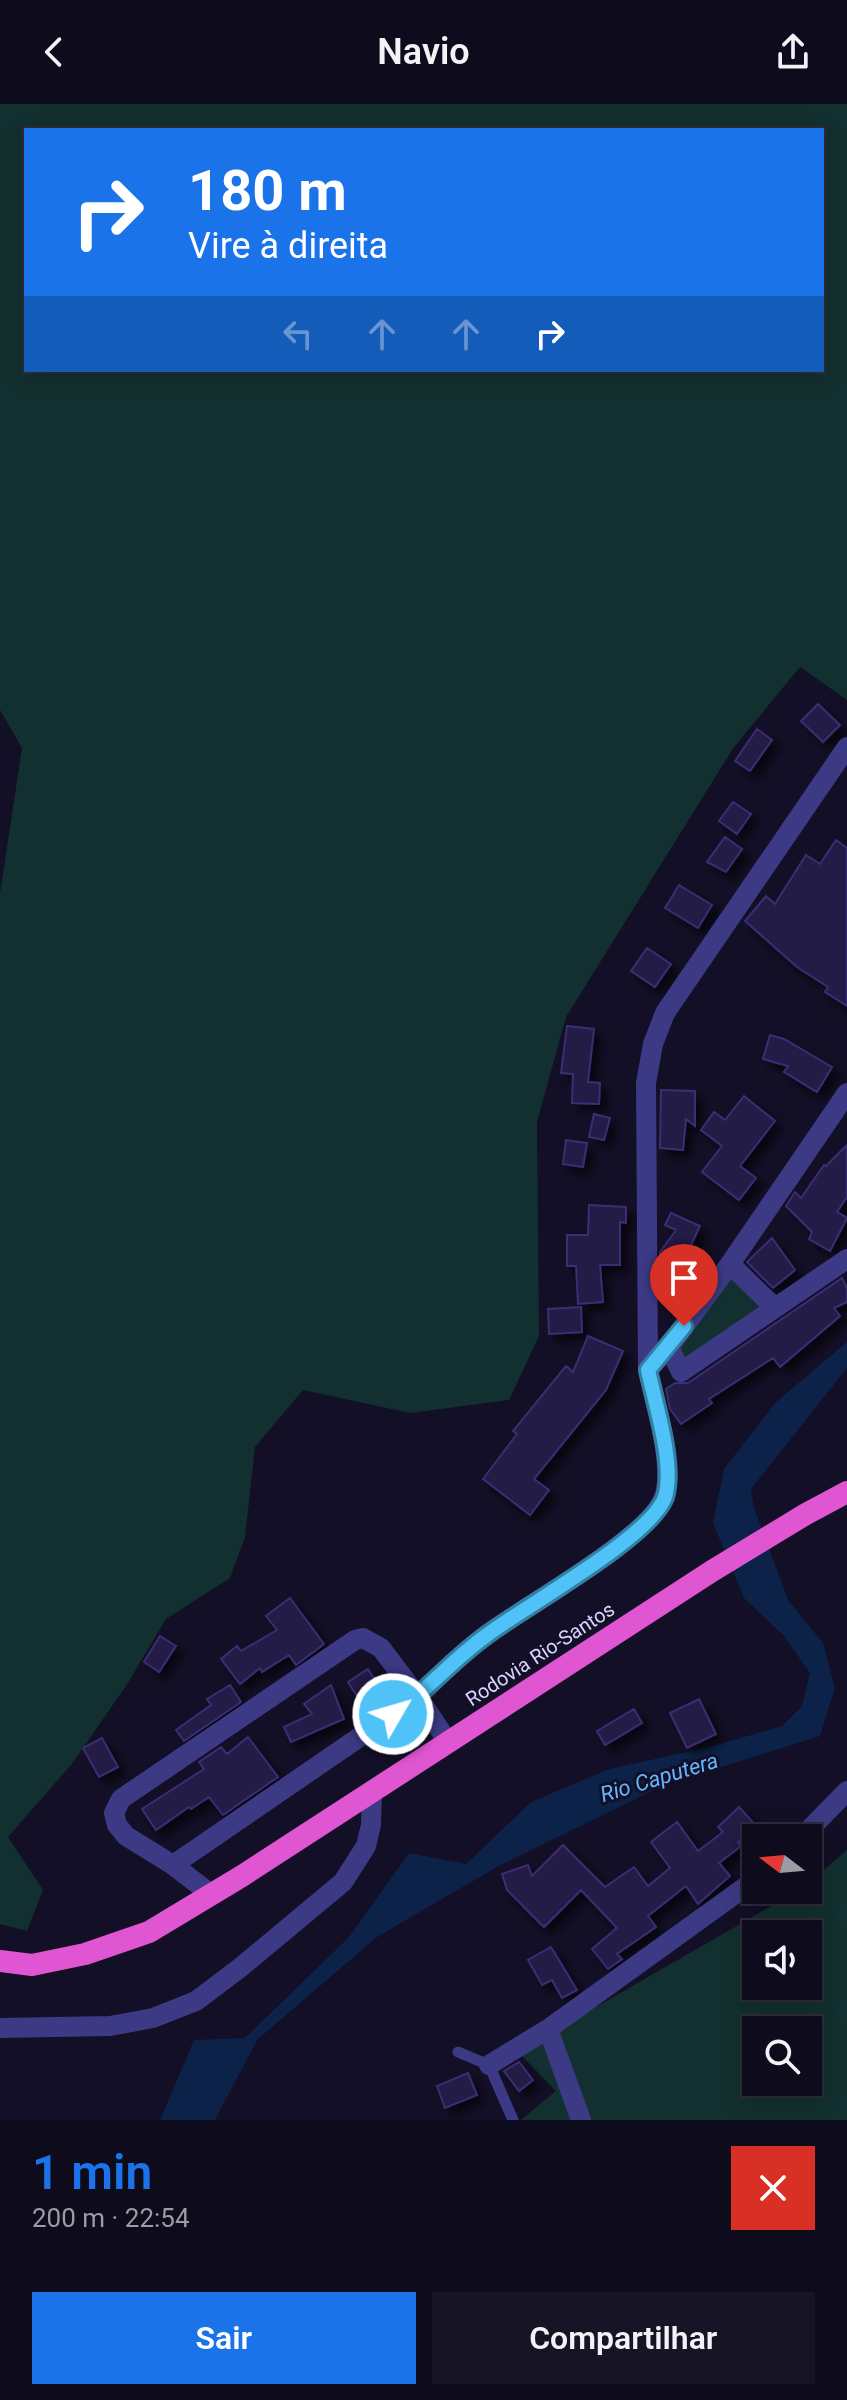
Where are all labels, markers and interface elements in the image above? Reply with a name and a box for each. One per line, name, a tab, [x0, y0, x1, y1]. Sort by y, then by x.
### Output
icon: back	[32, 30, 76, 74]
icon: share	[771, 30, 815, 74]
text: Navio	[377, 31, 470, 73]
text: 180 m	[188, 158, 347, 224]
icon: right	[56, 160, 160, 264]
text: Vire à direita	[188, 225, 388, 267]
icon: left	[276, 312, 320, 356]
icon: ahead	[360, 312, 404, 356]
icon: ahead	[444, 312, 488, 356]
icon: right	[528, 312, 572, 356]
pin	[650, 1244, 718, 1326]
icon: arrive	[662, 1256, 706, 1300]
street label: Rodovia Rio-Santos	[461, 1597, 619, 1711]
position arrow	[351, 1672, 435, 1756]
water label: Rio Caputera	[597, 1748, 721, 1807]
north arrow	[742, 1824, 822, 1904]
map controls	[742, 1824, 822, 2096]
button: sound	[742, 1920, 822, 2000]
button: search	[742, 2016, 822, 2096]
text: 1 min	[32, 2144, 152, 2201]
button: close	[731, 2146, 815, 2230]
text: 200 m · 22:54	[32, 2203, 190, 2233]
button: Sair	[32, 2292, 416, 2384]
button: Compartilhar	[432, 2292, 815, 2384]

